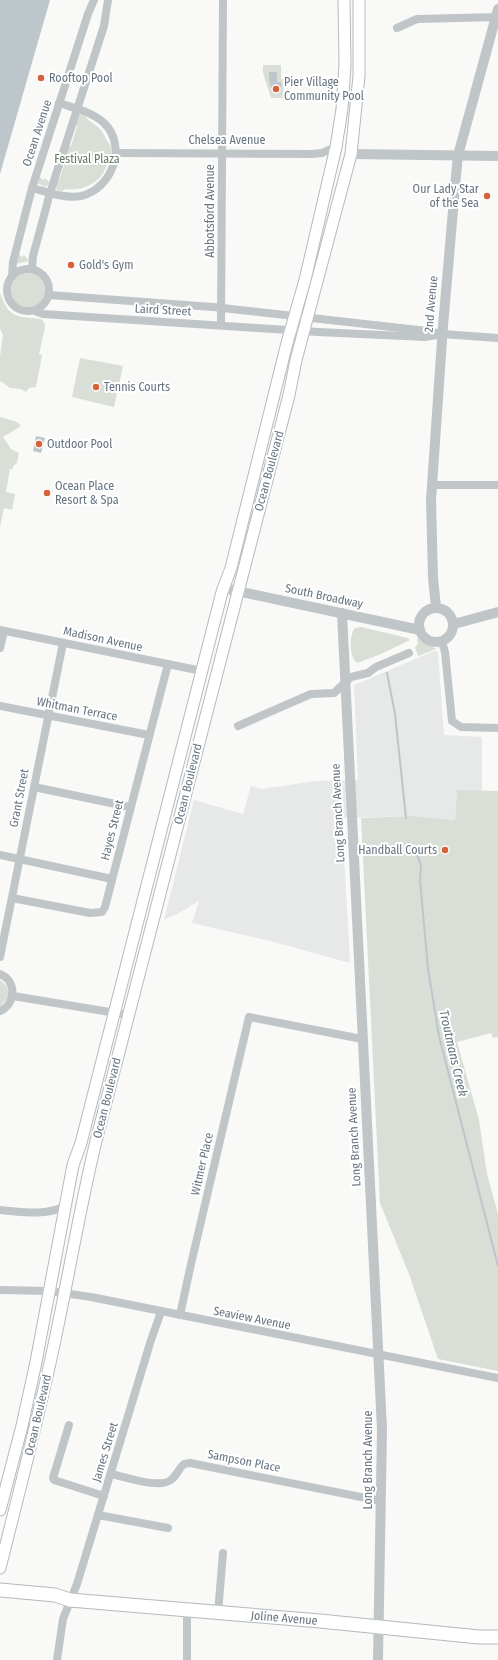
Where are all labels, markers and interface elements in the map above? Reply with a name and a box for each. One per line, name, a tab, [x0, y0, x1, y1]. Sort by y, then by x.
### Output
place label: Rooftop Pool	[49, 71, 113, 85]
marker: Rooftop Pool	[36, 73, 46, 83]
place label: Pier Village Community Pool	[284, 75, 364, 103]
marker: Pier Village Community Pool	[271, 84, 281, 94]
street label: Ocean Avenue	[20, 98, 54, 168]
street label: Chelsea Avenue	[188, 133, 266, 147]
park label: Festival Plaza	[54, 152, 120, 166]
street label: Abbotsford Avenue	[203, 164, 217, 258]
place label: Our Lady Star of the Sea	[413, 182, 480, 210]
marker: Our Lady Star of the Sea	[482, 191, 492, 201]
place label: Gold's Gym	[79, 258, 133, 272]
marker: Gold's Gym	[66, 260, 76, 270]
street label: 2nd Avenue	[422, 275, 440, 333]
street label: Laird Street	[134, 302, 192, 318]
place label: Tennis Courts	[104, 380, 170, 394]
marker: Tennis Courts	[91, 382, 101, 392]
street label: Ocean Boulevard	[252, 429, 286, 513]
place label: Outdoor Pool	[47, 437, 112, 451]
marker: Outdoor Pool	[34, 439, 44, 449]
place label: Ocean Place Resort & Spa	[55, 479, 119, 507]
marker: Ocean Place Resort & Spa	[42, 488, 52, 498]
street label: South Broadway	[284, 581, 365, 611]
street label: Madison Avenue	[62, 624, 144, 654]
street label: Whitman Terrace	[35, 694, 119, 724]
street label: Ocean Boulevard	[171, 742, 205, 826]
street label: Long Branch Avenue	[328, 763, 348, 863]
street label: Grant Street	[6, 768, 32, 828]
street label: Hayes Street	[98, 798, 126, 862]
place label: Handball Courts	[358, 843, 437, 857]
marker: Handball Courts	[440, 845, 450, 855]
water label: Troutmans Creek	[436, 1008, 471, 1099]
street label: Ocean Boulevard	[90, 1056, 124, 1140]
street label: Long Branch Avenue	[344, 1087, 364, 1187]
street label: Witmer Place	[188, 1131, 216, 1197]
street label: Seaview Avenue	[212, 1304, 292, 1332]
street label: Ocean Boulevard	[22, 1373, 54, 1457]
street label: Long Branch Avenue	[361, 1410, 375, 1510]
street label: James Street	[89, 1420, 121, 1484]
street label: Sampson Place	[206, 1447, 282, 1475]
street label: Joline Avenue	[250, 1608, 318, 1628]

